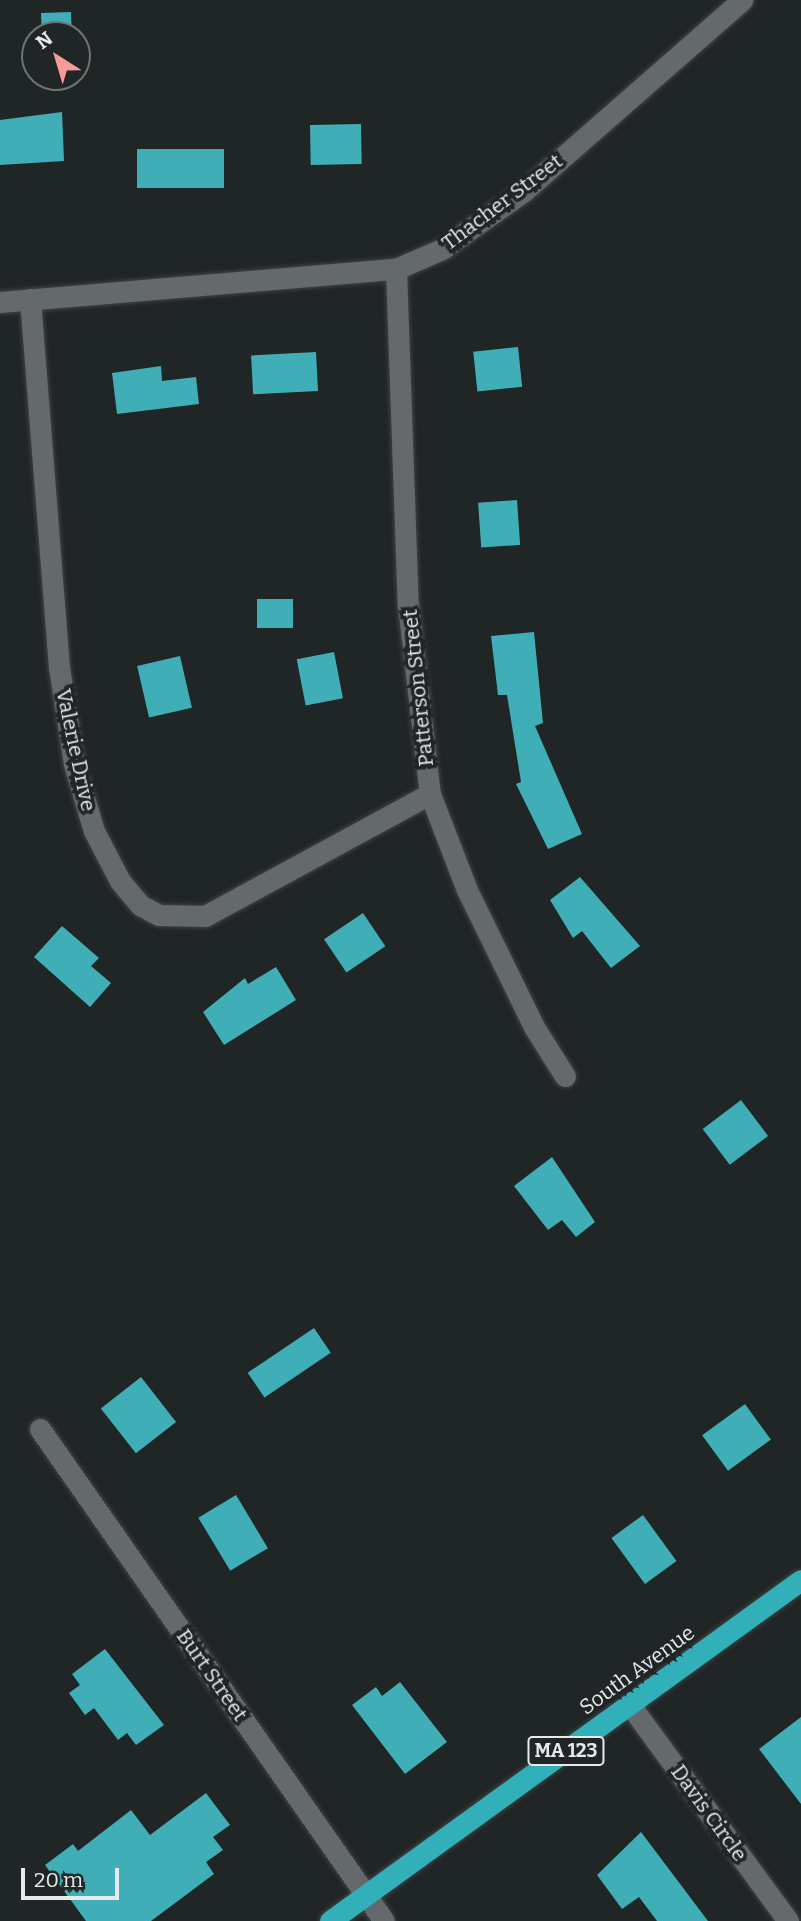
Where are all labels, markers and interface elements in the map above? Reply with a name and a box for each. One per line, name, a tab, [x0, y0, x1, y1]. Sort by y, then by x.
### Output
north arrow	[21, 21, 91, 91]
text: N	[31, 27, 57, 54]
street label: Thacher Street	[437, 149, 567, 255]
street label: Patterson Street	[397, 608, 439, 768]
street label: Valerie Drive	[51, 686, 101, 814]
street label: South Avenue	[575, 1620, 699, 1720]
street label: Burt Street	[171, 1624, 253, 1726]
road number: MA 123	[526, 1736, 606, 1766]
street label: Davis Circle	[666, 1760, 752, 1866]
scale bar	[24, 1854, 122, 1898]
text: 20 m	[34, 1867, 83, 1893]

